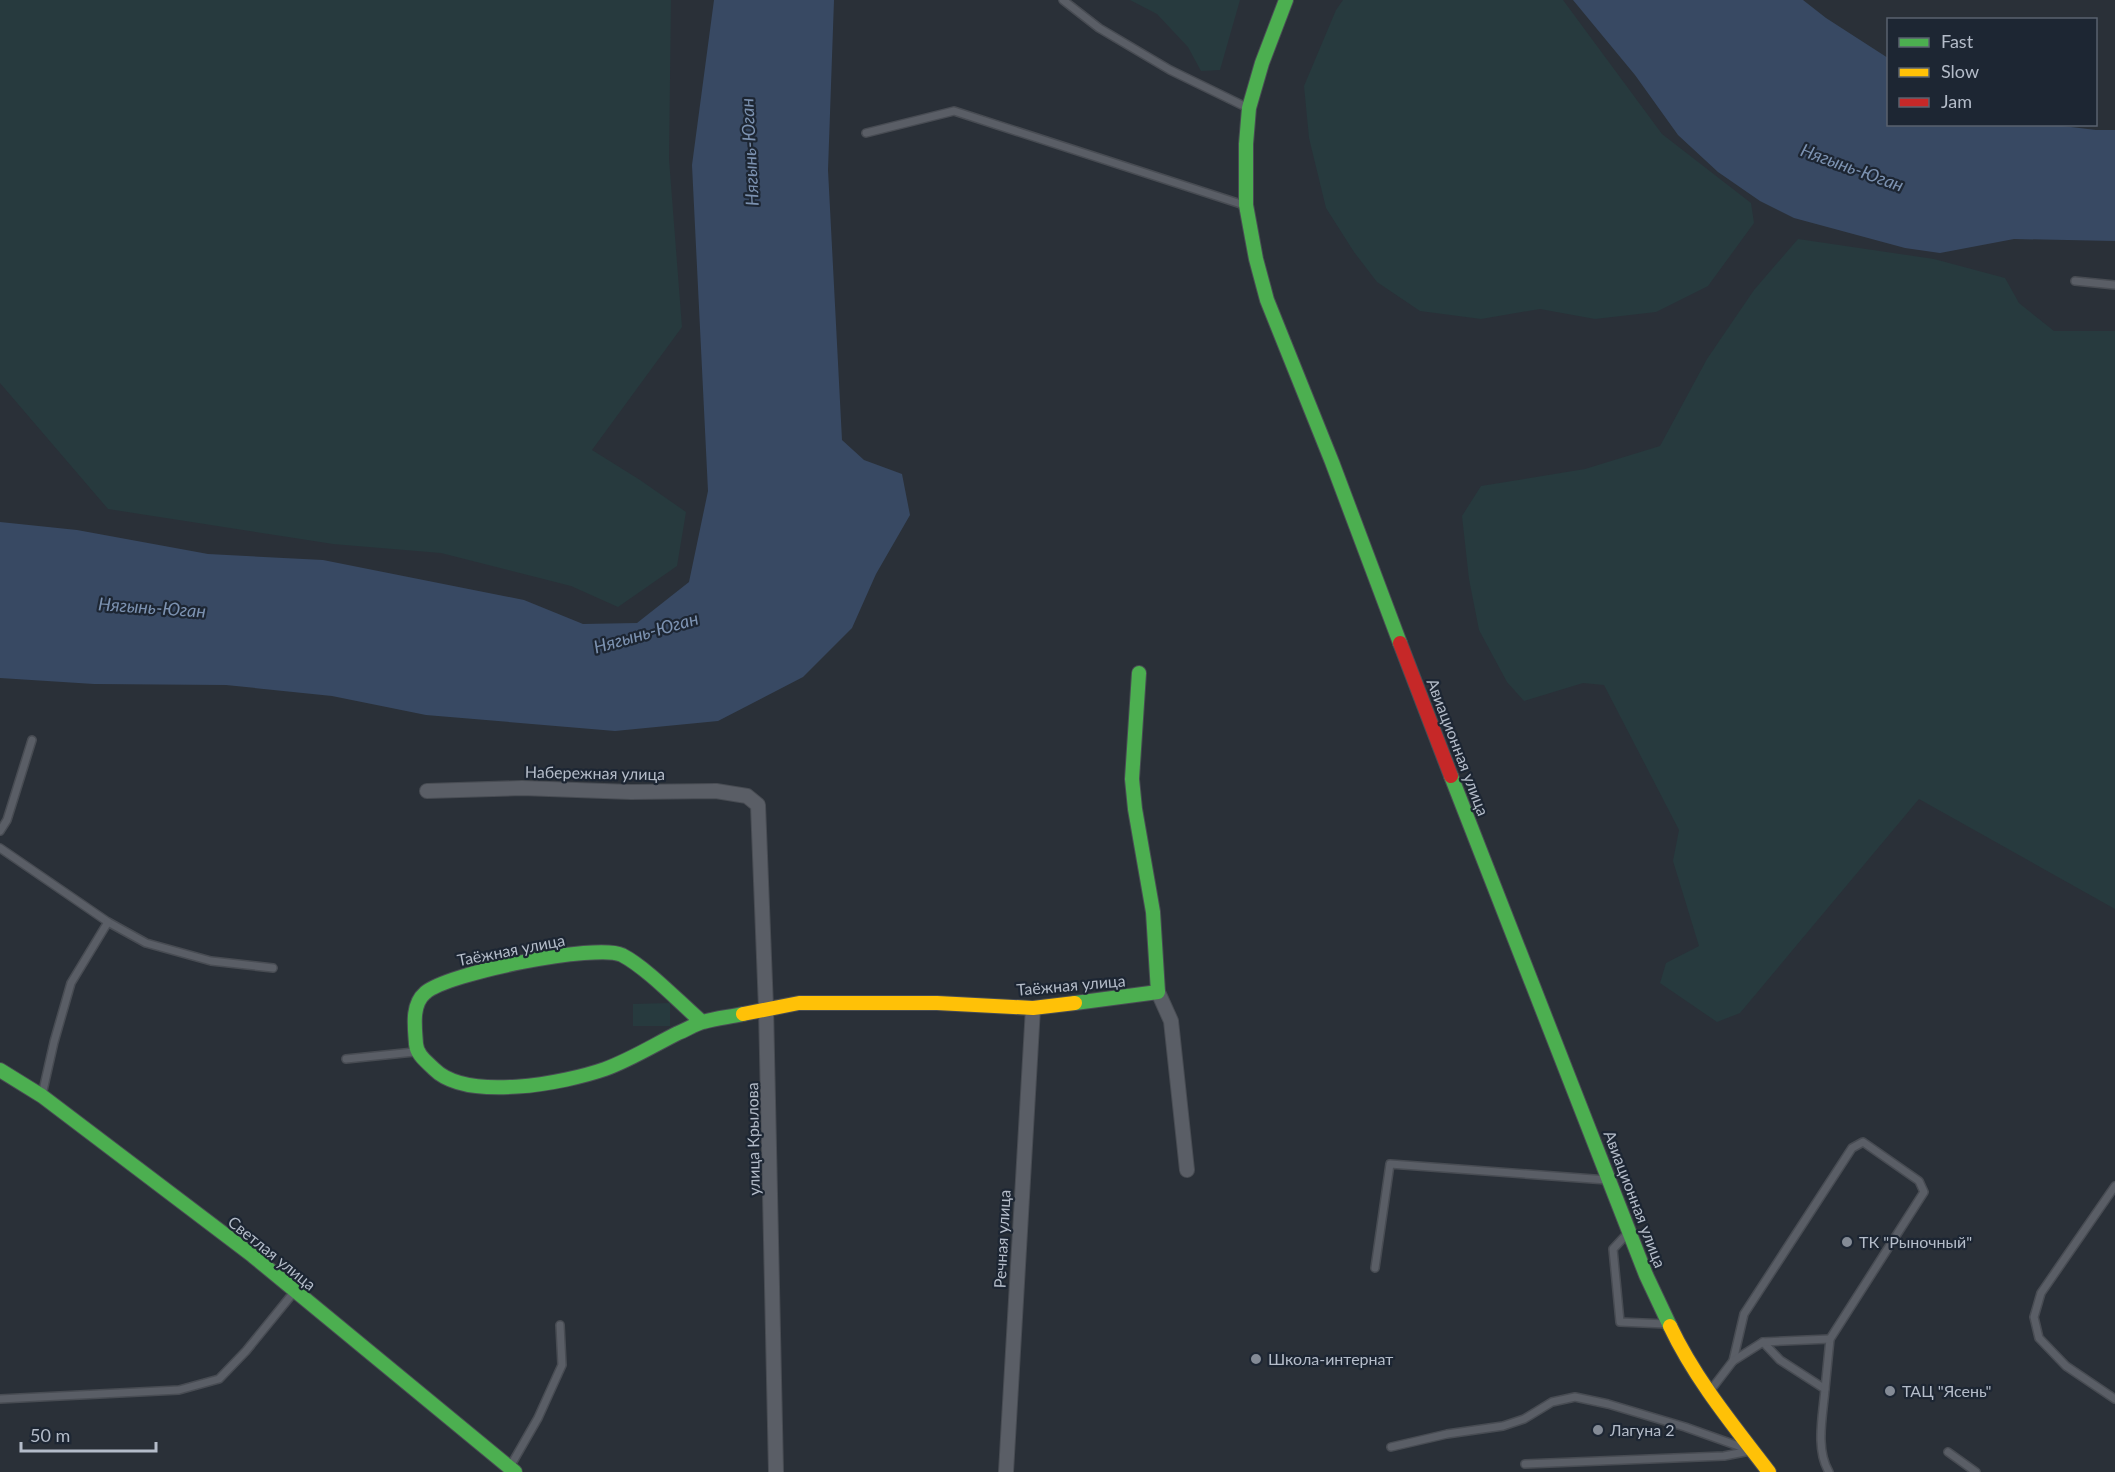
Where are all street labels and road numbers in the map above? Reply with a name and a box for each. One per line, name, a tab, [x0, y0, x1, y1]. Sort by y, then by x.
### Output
street label: Авиационная улица	[1424, 676, 1493, 818]
street label: Набережная улица	[525, 762, 665, 783]
street label: Таёжная улица	[455, 930, 566, 969]
street label: Таёжная улица	[1016, 970, 1126, 999]
street label: улица Крылова	[742, 1082, 763, 1196]
street label: Авиационная улица	[1601, 1128, 1670, 1270]
street label: Речная улица	[989, 1189, 1014, 1289]
street label: Светлая улица	[225, 1211, 320, 1294]

